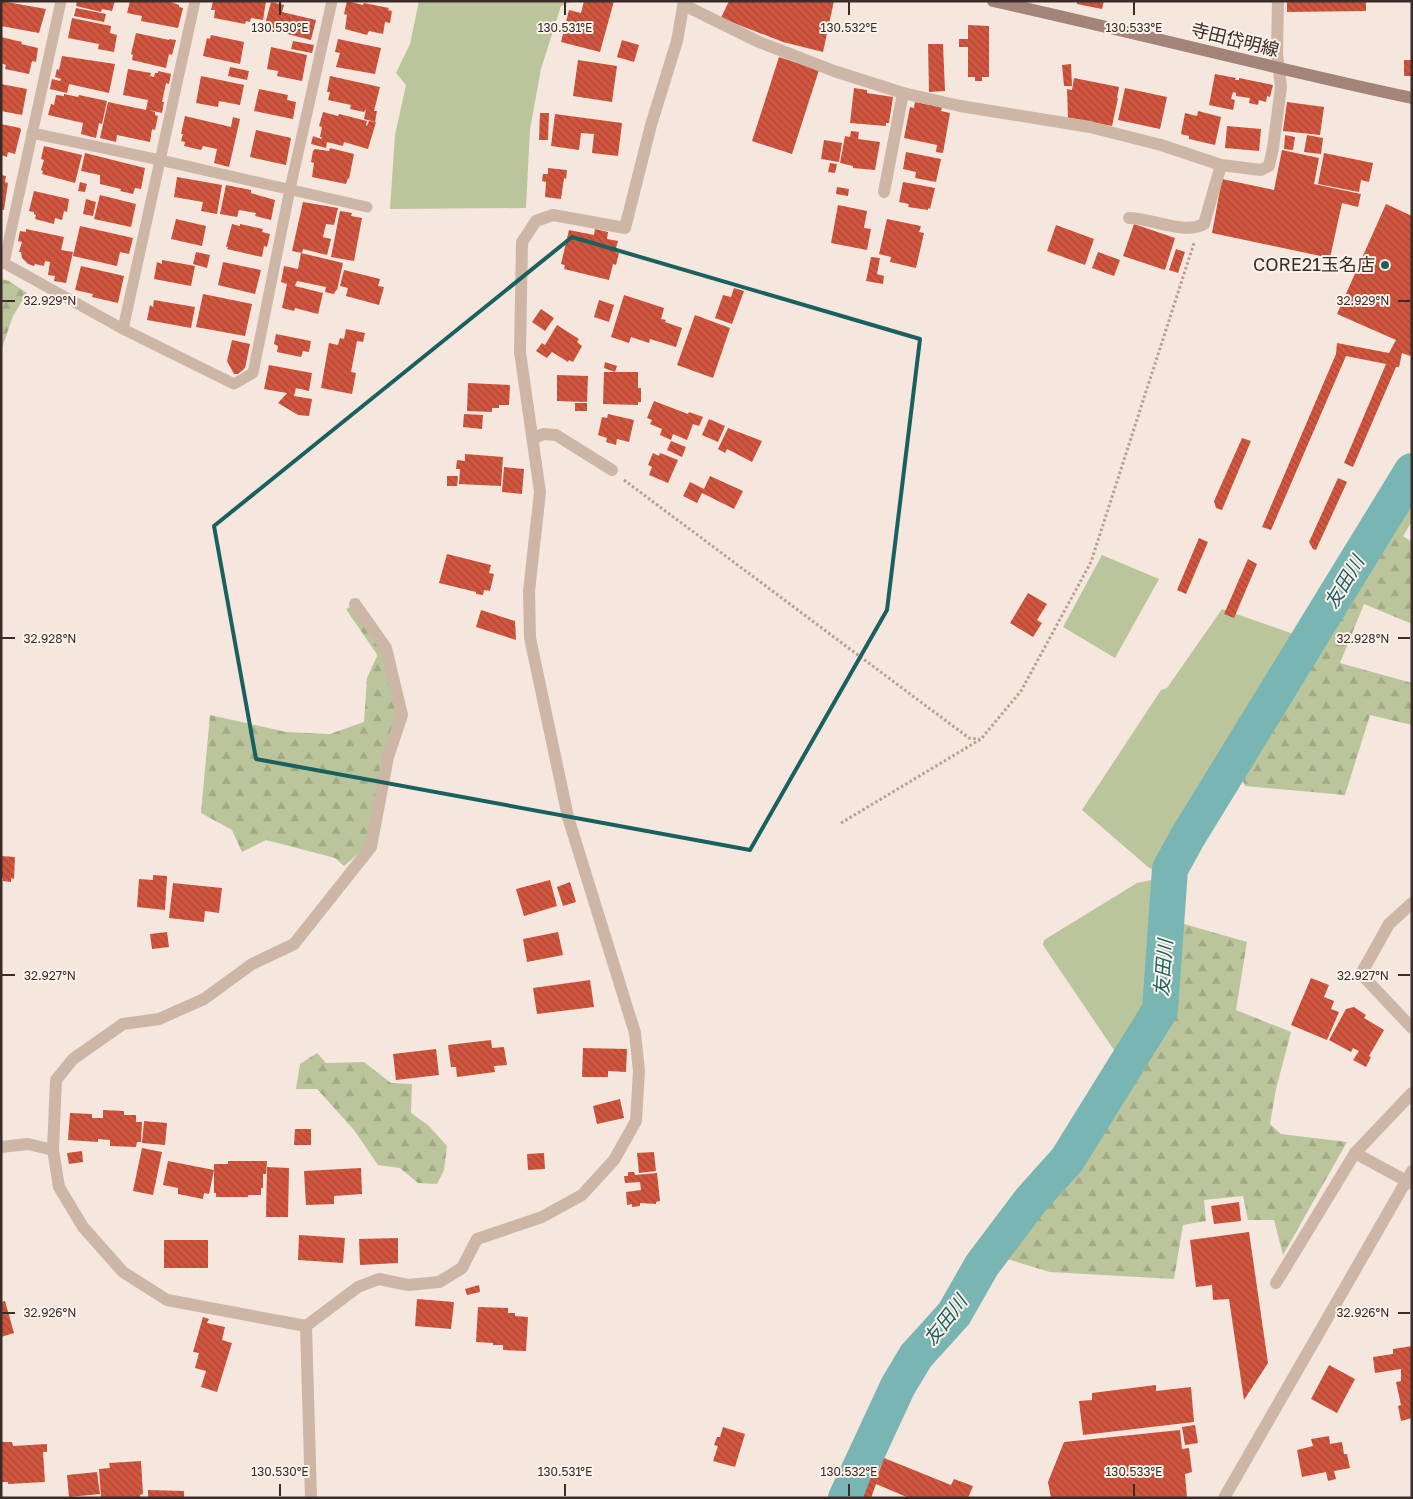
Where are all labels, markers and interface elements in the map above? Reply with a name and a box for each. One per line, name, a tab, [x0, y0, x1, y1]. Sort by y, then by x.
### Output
street label: 寺田岱明線	[1189, 17, 1282, 61]
text: 130.530°E	[251, 20, 309, 35]
text: 130.531°E	[538, 20, 592, 35]
text: 130.532°E	[821, 20, 877, 35]
text: 130.533°E	[1106, 20, 1162, 35]
place label: CORE21玉名店	[1253, 253, 1375, 275]
marker: CORE21玉名店	[1379, 259, 1391, 271]
text: 32.929°N	[24, 293, 76, 308]
text: 32.929°N	[1337, 293, 1389, 308]
water label: 友田川	[1319, 550, 1369, 612]
text: 32.928°N	[24, 631, 76, 646]
text: 32.928°N	[1337, 631, 1389, 646]
water label: 友田川	[1149, 937, 1176, 997]
text: 32.927°N	[24, 968, 76, 983]
text: 32.927°N	[1337, 968, 1389, 983]
water label: 友田川	[918, 1289, 972, 1349]
text: 32.926°N	[24, 1305, 76, 1320]
text: 32.926°N	[1337, 1305, 1389, 1320]
text: 130.530°E	[251, 1464, 309, 1479]
text: 130.531°E	[538, 1464, 592, 1479]
text: 130.532°E	[821, 1464, 877, 1479]
text: 130.533°E	[1106, 1464, 1162, 1479]

